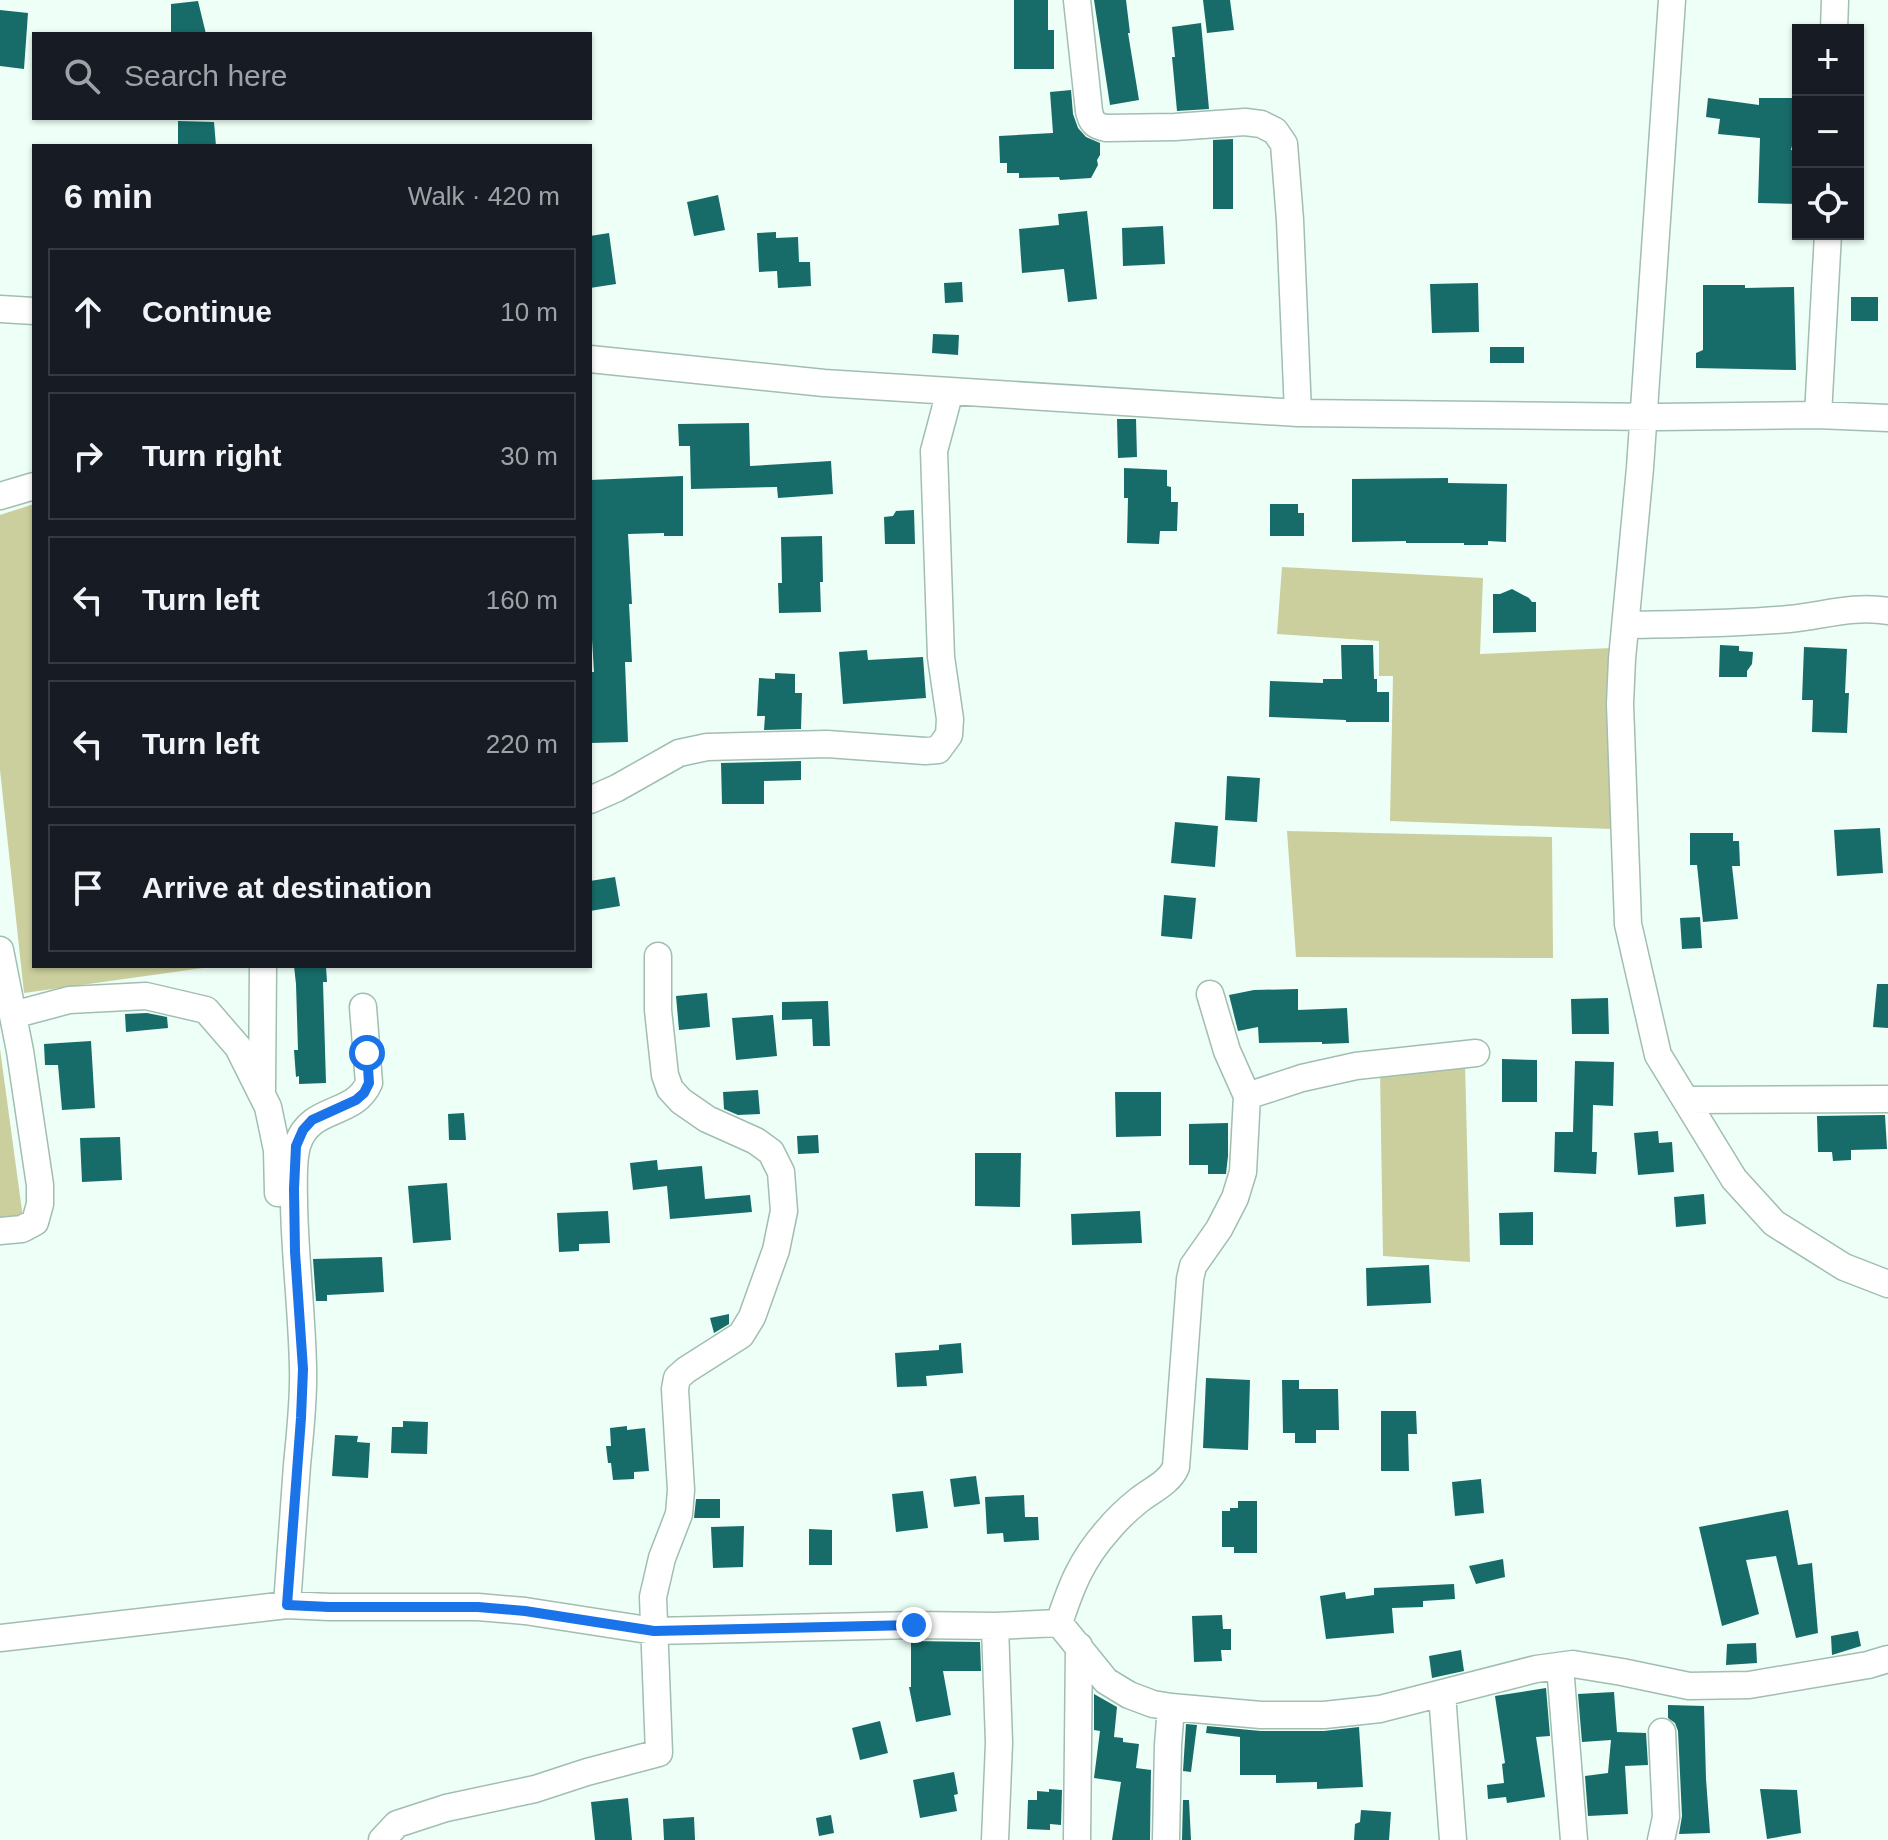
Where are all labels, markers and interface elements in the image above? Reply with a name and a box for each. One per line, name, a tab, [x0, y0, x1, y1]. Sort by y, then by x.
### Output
map controls	[1792, 24, 1864, 240]
button: +	[1792, 24, 1864, 96]
search box	[32, 32, 592, 120]
icon: search	[60, 54, 104, 98]
text: Search here	[124, 59, 287, 92]
button: −	[1792, 96, 1864, 168]
button: locate	[1792, 168, 1864, 240]
text: 6 min	[64, 177, 153, 215]
text: Walk · 420 m	[408, 181, 560, 211]
icon: ahead	[66, 290, 110, 334]
text: Continue	[142, 295, 272, 328]
text: 10 m	[500, 297, 558, 327]
icon: right	[66, 434, 110, 478]
text: Turn right	[142, 439, 281, 472]
text: 30 m	[500, 441, 558, 471]
icon: left	[66, 578, 110, 622]
text: Turn left	[142, 583, 260, 616]
text: 160 m	[486, 585, 558, 615]
icon: left	[66, 722, 110, 766]
text: Turn left	[142, 727, 260, 760]
text: 220 m	[486, 729, 558, 759]
icon: arrive	[66, 866, 110, 910]
text: Arrive at destination	[142, 871, 432, 904]
route start	[349, 1035, 385, 1071]
route end	[896, 1607, 932, 1643]

